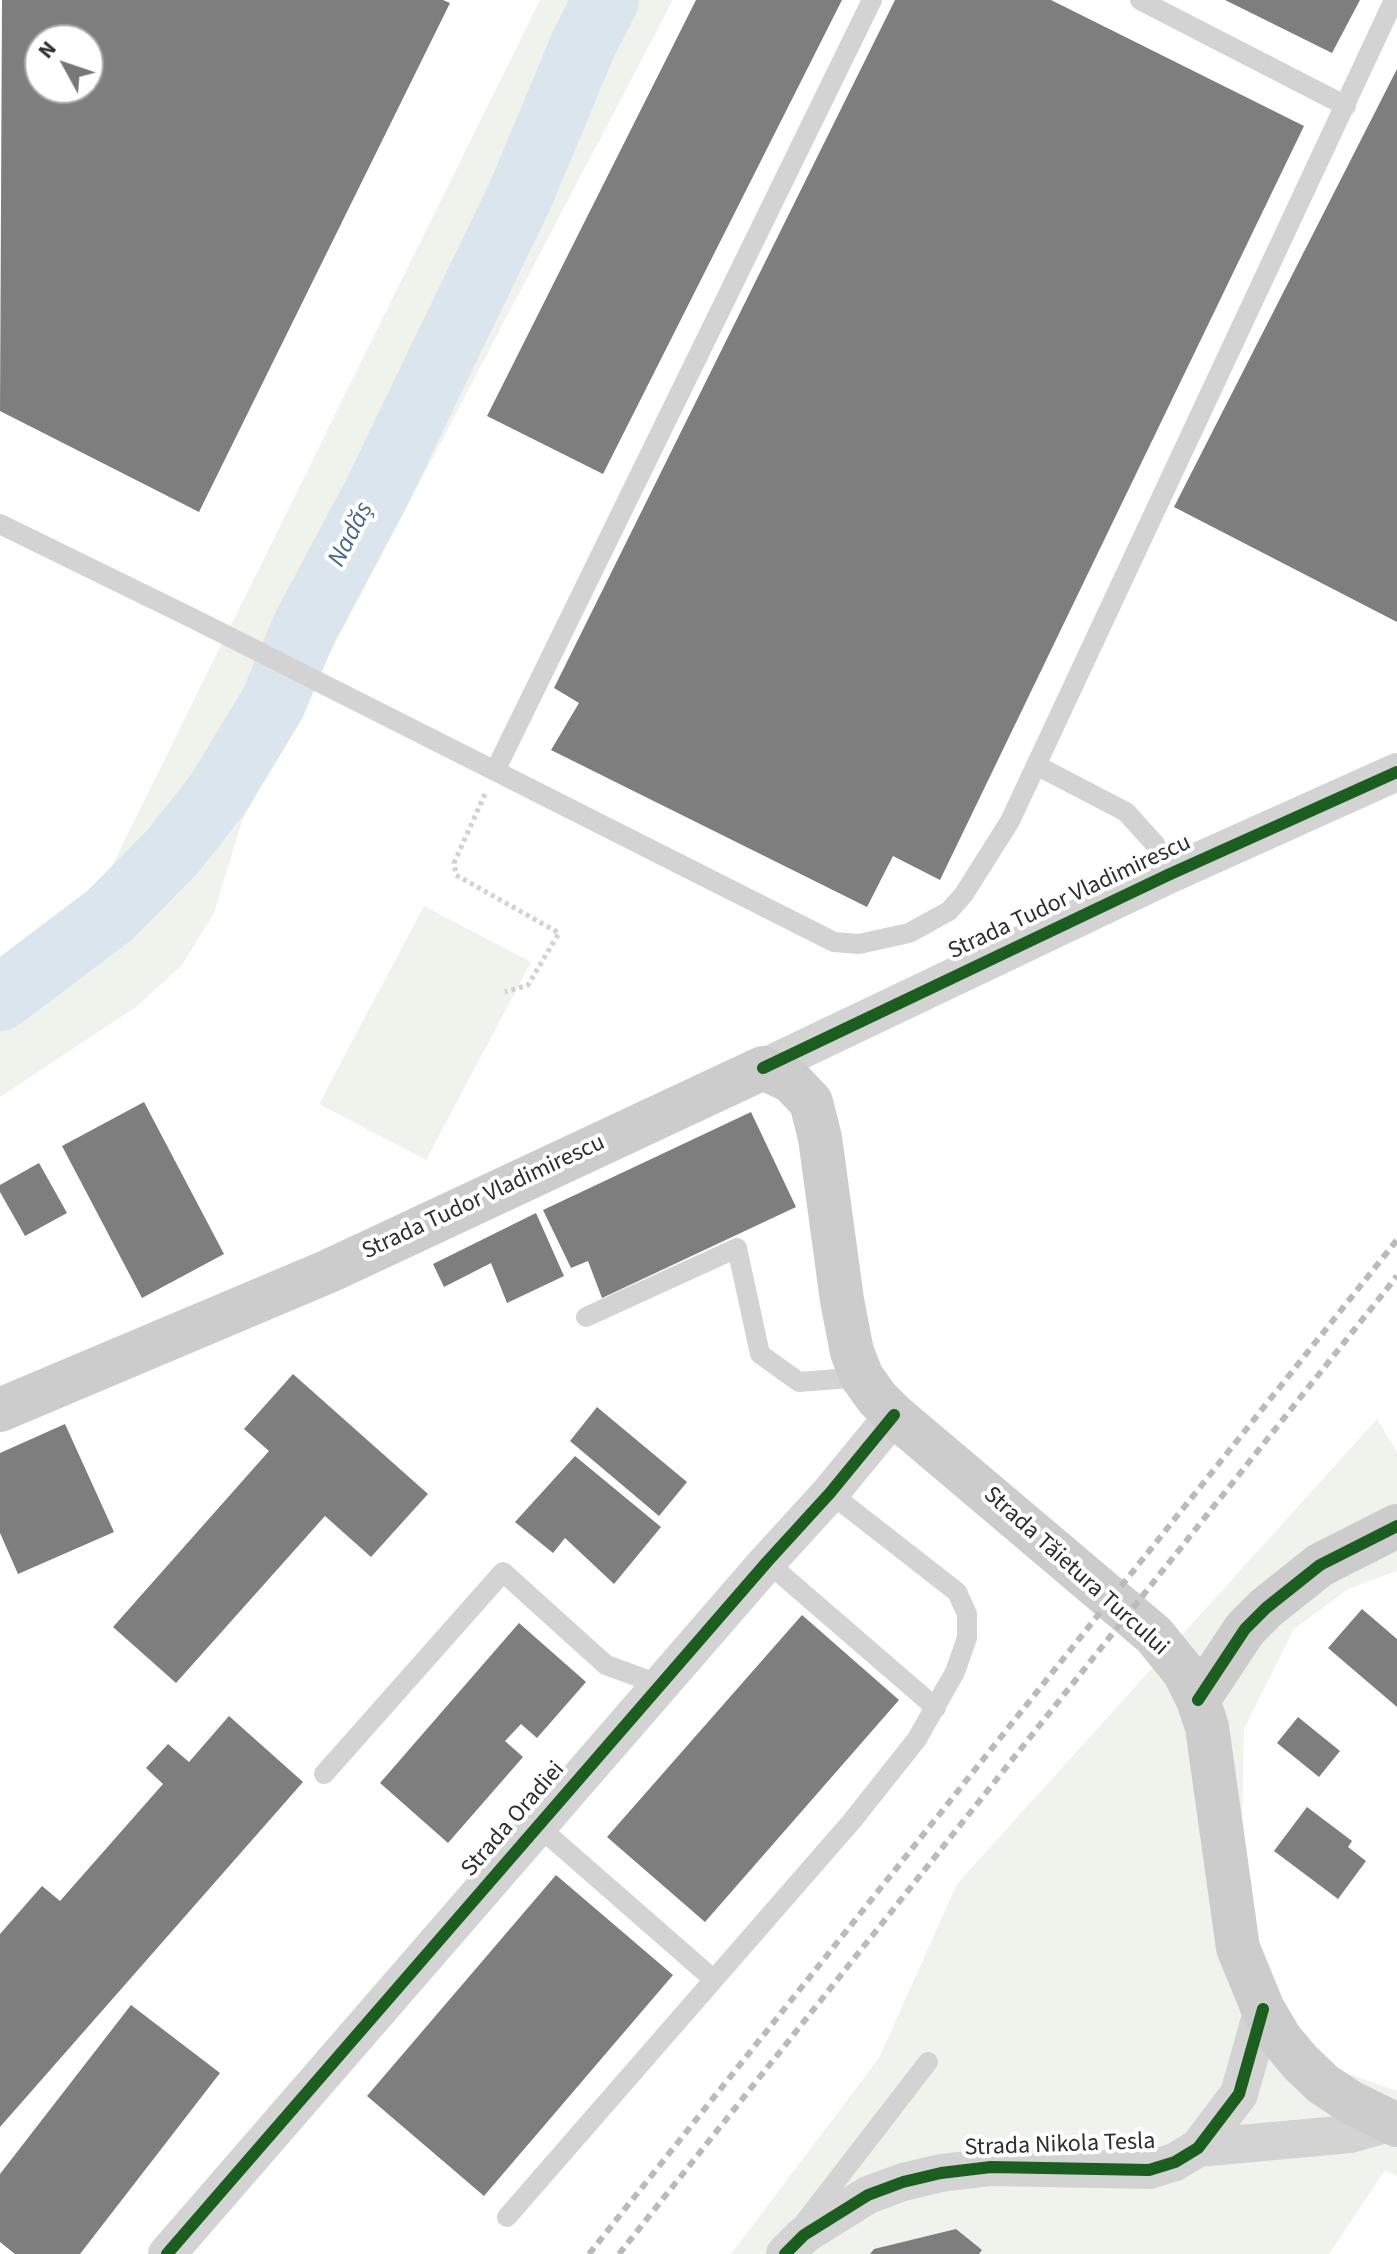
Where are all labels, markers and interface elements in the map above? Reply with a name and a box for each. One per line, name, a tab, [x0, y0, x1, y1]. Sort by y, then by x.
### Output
north arrow	[24, 24, 104, 104]
text: N	[30, 34, 64, 66]
water label: Nadăș	[323, 497, 381, 573]
street label: Strada Tudor Vladimirescu	[944, 829, 1196, 967]
street label: Strada Tudor Vladimirescu	[358, 1129, 610, 1267]
street label: Strada Tăietura Turcului	[977, 1481, 1173, 1663]
street label: Strada Oradiei	[456, 1756, 572, 1884]
street label: Strada Nikola Tesla	[964, 2128, 1156, 2164]

